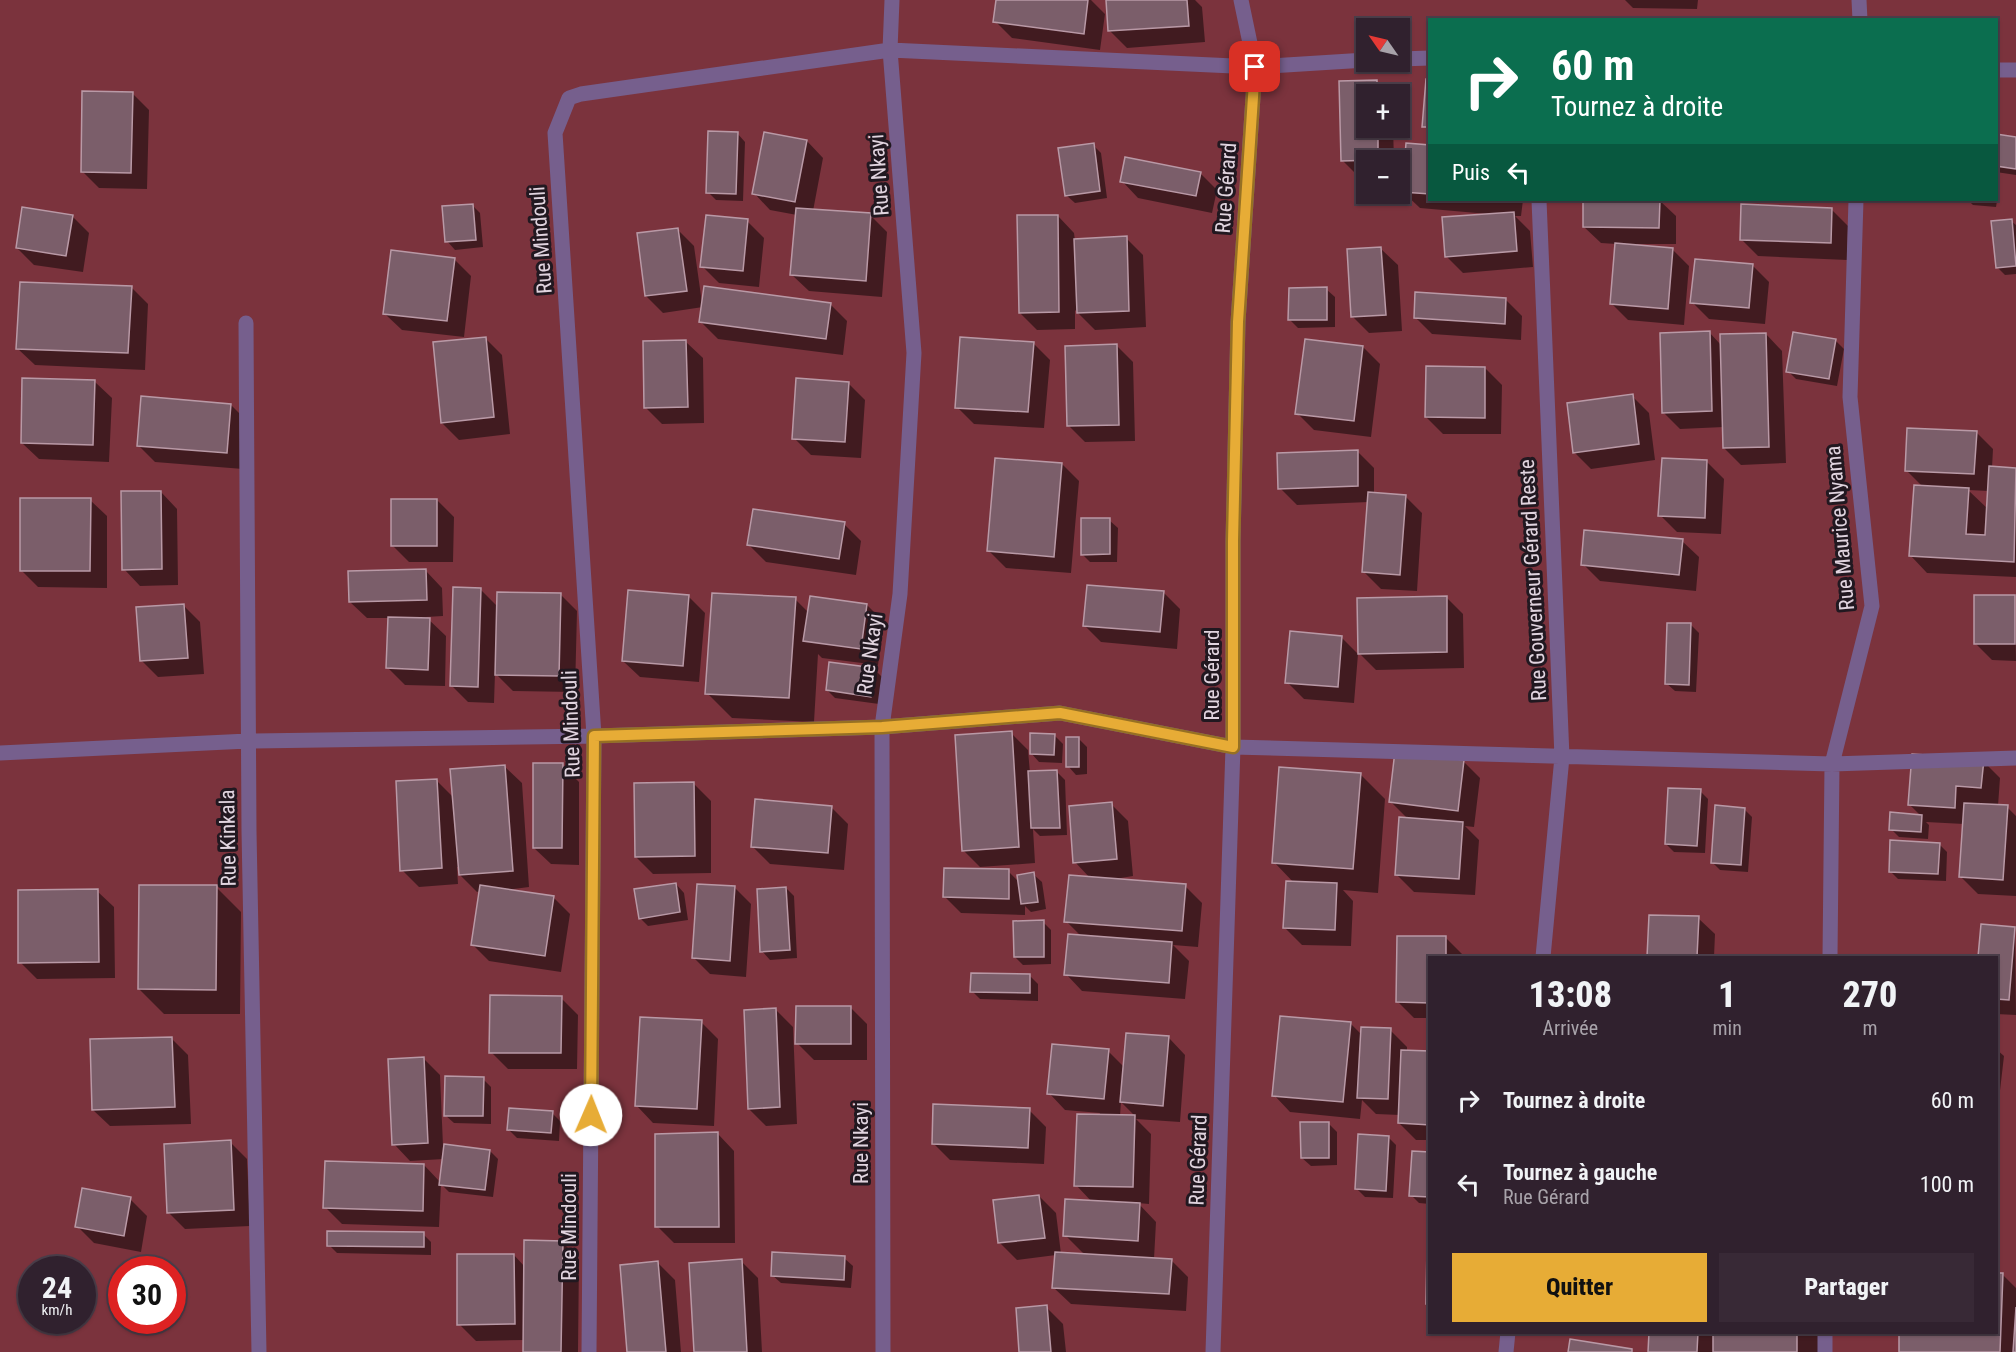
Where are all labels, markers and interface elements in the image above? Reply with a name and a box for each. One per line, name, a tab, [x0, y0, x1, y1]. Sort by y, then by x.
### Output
north arrow	[1356, 18, 1410, 72]
map controls	[1356, 18, 1410, 204]
pin	[1229, 41, 1280, 92]
text: 60 m	[1551, 41, 1634, 90]
icon: right	[1452, 42, 1530, 120]
icon: arrive	[1238, 50, 1271, 83]
button: +	[1356, 84, 1410, 138]
text: Tournez à droite	[1551, 91, 1723, 123]
street label: Rue Nkayi	[864, 133, 894, 217]
street label: Rue Gérard	[1211, 142, 1241, 234]
button: −	[1356, 150, 1410, 204]
icon: left	[1502, 156, 1535, 189]
text: Puis	[1452, 160, 1490, 185]
street label: Rue Mindouli	[525, 186, 557, 294]
street label: Rue Maurice Nyama	[1821, 445, 1859, 611]
street label: Rue Gouverneur Gérard Reste	[1515, 458, 1551, 701]
street label: Rue Nkayi	[852, 612, 888, 696]
street label: Rue Gérard	[1200, 630, 1224, 720]
street label: Rue Mindouli	[557, 670, 585, 778]
street label: Rue Kinkala	[215, 789, 241, 887]
text: 13:08	[1529, 974, 1612, 1016]
text: 1	[1718, 974, 1736, 1016]
text: 270	[1842, 974, 1897, 1016]
text: Arrivée	[1543, 1016, 1598, 1040]
text: min	[1713, 1016, 1742, 1040]
text: m	[1862, 1016, 1877, 1040]
position arrow	[559, 1083, 623, 1147]
icon: right	[1452, 1084, 1485, 1117]
text: Tournez à droite	[1503, 1088, 1645, 1113]
text: 60 m	[1931, 1088, 1974, 1113]
street label: Rue Nkayi	[849, 1102, 873, 1184]
street label: Rue Gérard	[1184, 1114, 1212, 1206]
text: Tournez à gauche	[1503, 1160, 1657, 1185]
icon: left	[1452, 1168, 1485, 1201]
text: 100 m	[1920, 1172, 1974, 1197]
street label: Rue Mindouli	[557, 1173, 581, 1281]
text: Rue Gérard	[1503, 1185, 1590, 1209]
button: Quitter	[1452, 1253, 1707, 1322]
button: Partager	[1719, 1253, 1974, 1322]
speed limit sign: 30	[108, 1256, 186, 1334]
text: 24	[42, 1270, 72, 1305]
text: km/h	[42, 1301, 72, 1319]

